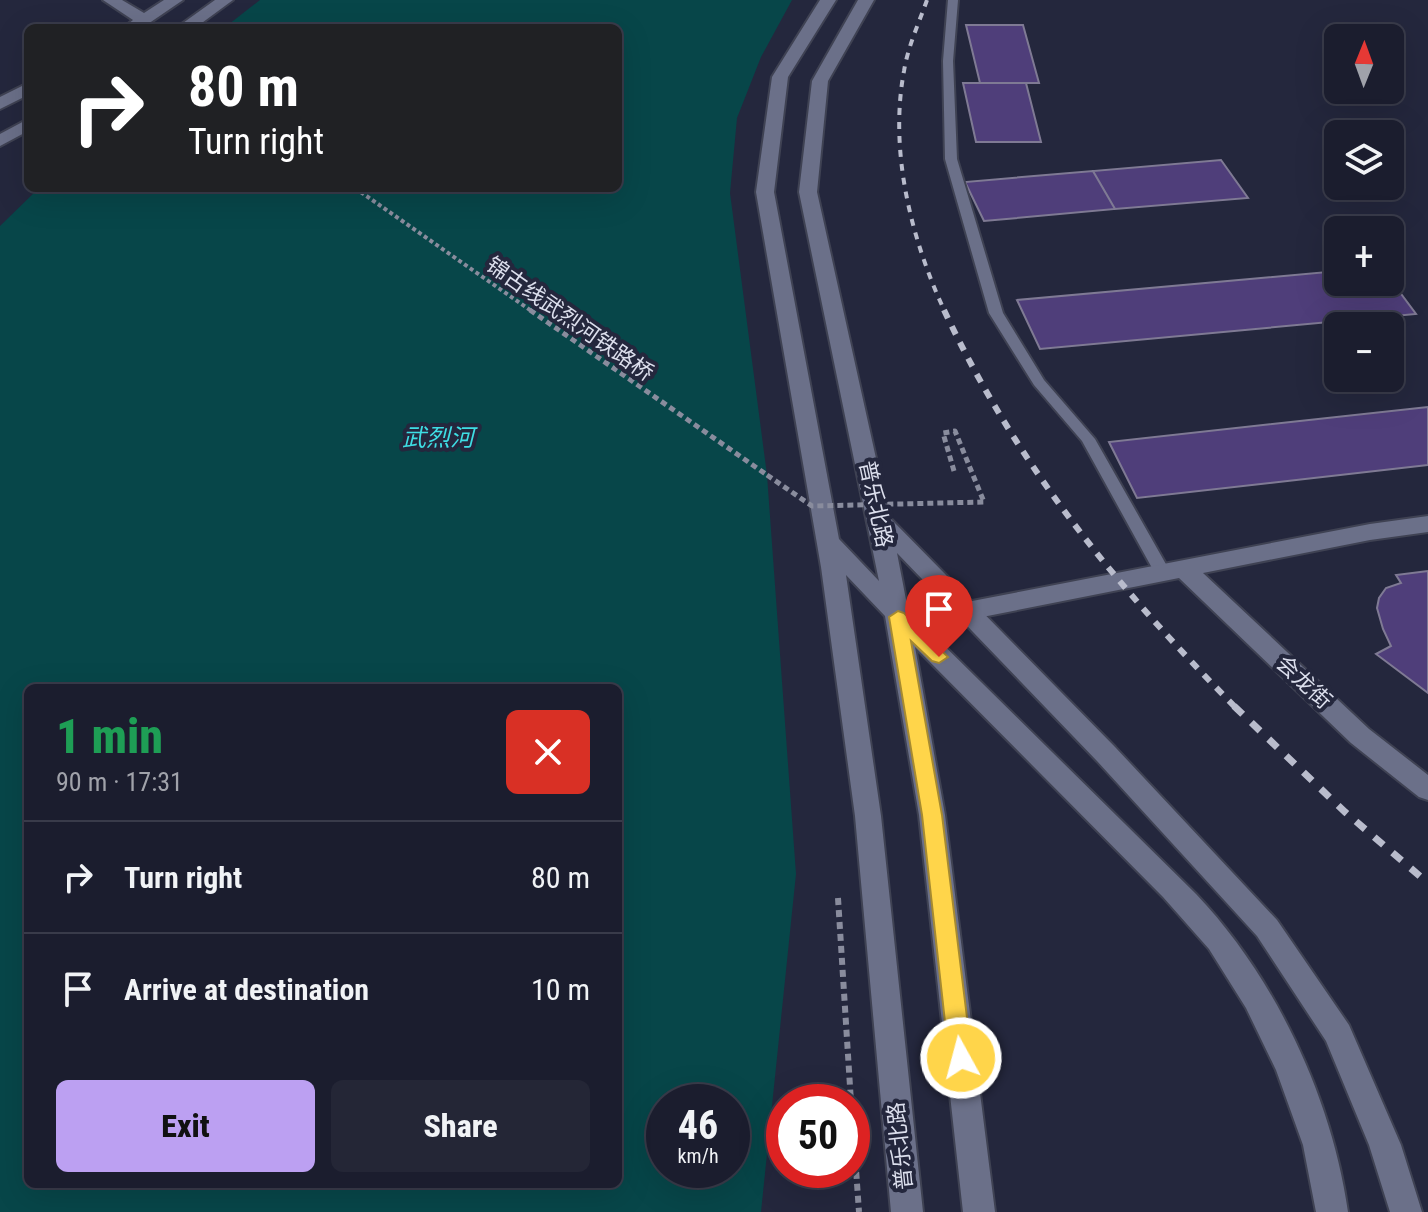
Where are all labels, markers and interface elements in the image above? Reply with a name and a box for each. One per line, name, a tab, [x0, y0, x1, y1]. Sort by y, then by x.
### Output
north arrow	[1324, 24, 1404, 104]
map controls	[1324, 24, 1404, 392]
text: 80 m	[188, 54, 299, 120]
icon: right	[56, 56, 160, 160]
button: layers	[1324, 120, 1404, 200]
text: Turn right	[188, 121, 324, 163]
button: +	[1324, 216, 1404, 296]
street label: 锦古线武烈河铁路桥	[482, 252, 658, 386]
button: −	[1324, 312, 1404, 392]
water label: 武烈河	[402, 424, 478, 452]
street label: 普乐北路	[855, 458, 897, 550]
pin	[905, 575, 973, 657]
icon: arrive	[917, 587, 961, 631]
street label: 会龙街	[1271, 650, 1337, 714]
text: 1 min	[56, 708, 163, 765]
button: close	[506, 710, 590, 794]
text: 90 m · 17:31	[56, 767, 183, 797]
icon: right	[56, 855, 100, 899]
text: Turn right	[124, 860, 242, 895]
text: 80 m	[531, 860, 590, 895]
icon: arrive	[56, 967, 100, 1011]
text: Arrive at destination	[124, 972, 369, 1007]
text: 10 m	[531, 972, 590, 1007]
position arrow	[919, 1016, 1003, 1100]
button: Exit	[56, 1080, 315, 1172]
button: Share	[331, 1080, 590, 1172]
speed limit sign: 50	[766, 1084, 870, 1188]
street label: 普乐北路	[883, 1101, 917, 1191]
text: 46	[678, 1102, 718, 1149]
text: km/h	[677, 1144, 719, 1168]

